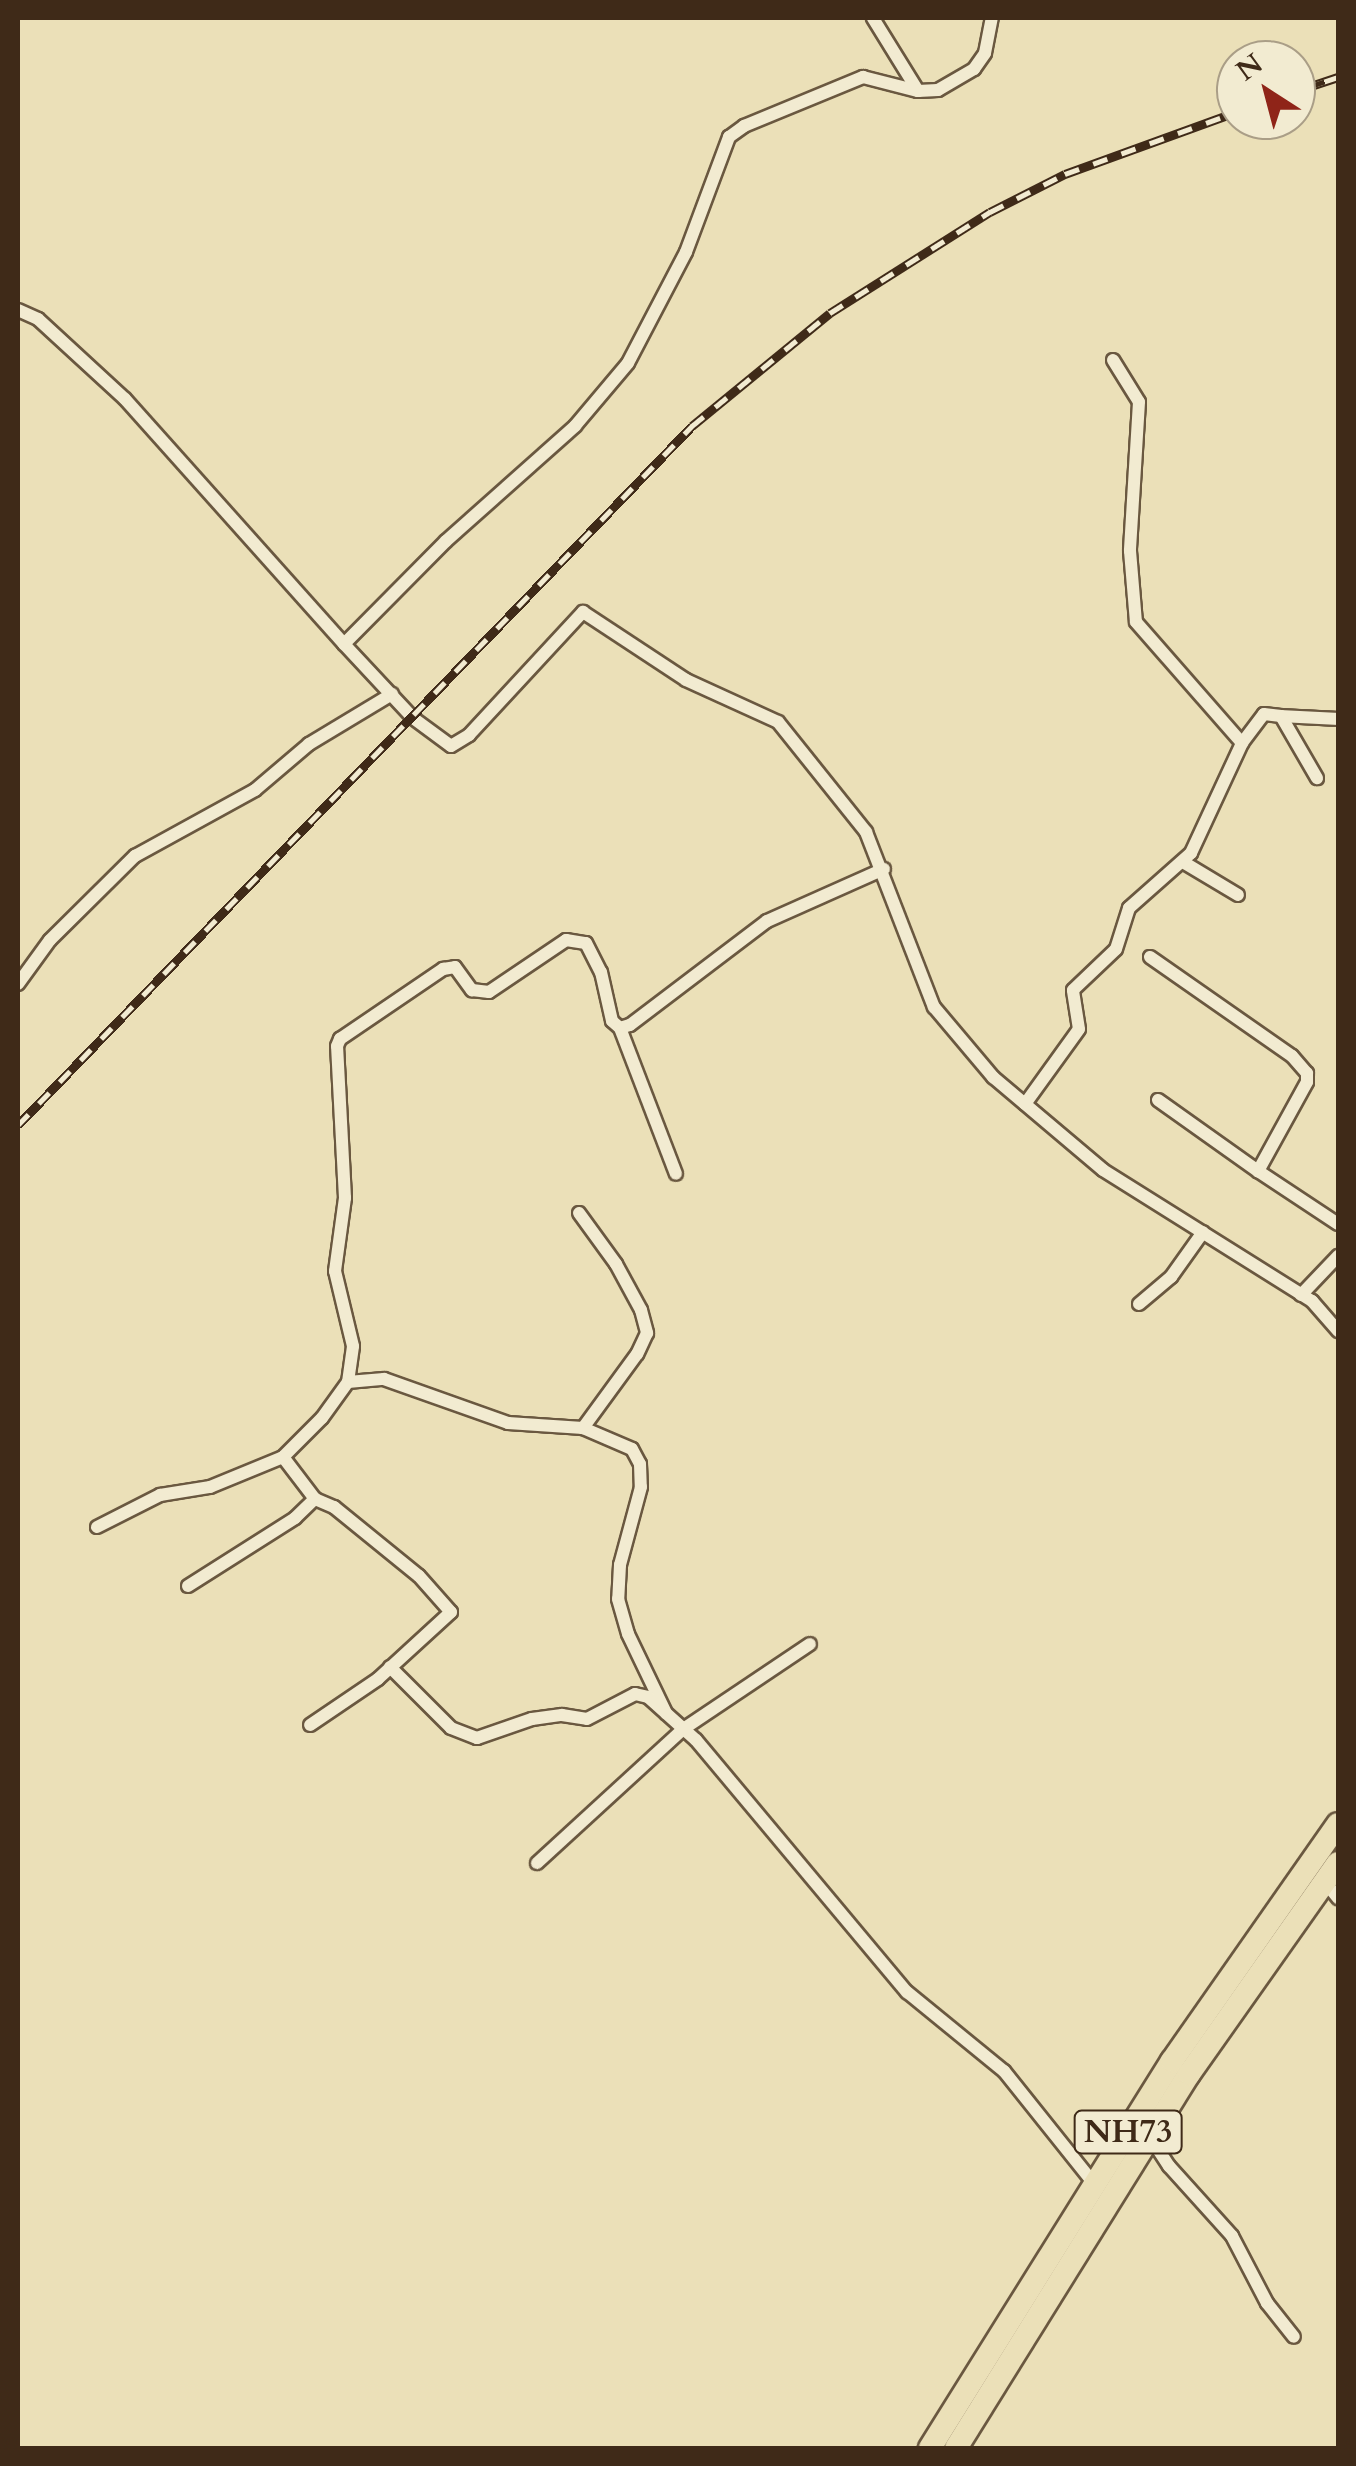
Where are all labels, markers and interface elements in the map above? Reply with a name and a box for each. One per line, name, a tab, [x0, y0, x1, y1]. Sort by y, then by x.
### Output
north arrow	[1216, 40, 1316, 140]
text: N	[1229, 45, 1271, 90]
road number: NH73	[1073, 2105, 1183, 2159]

